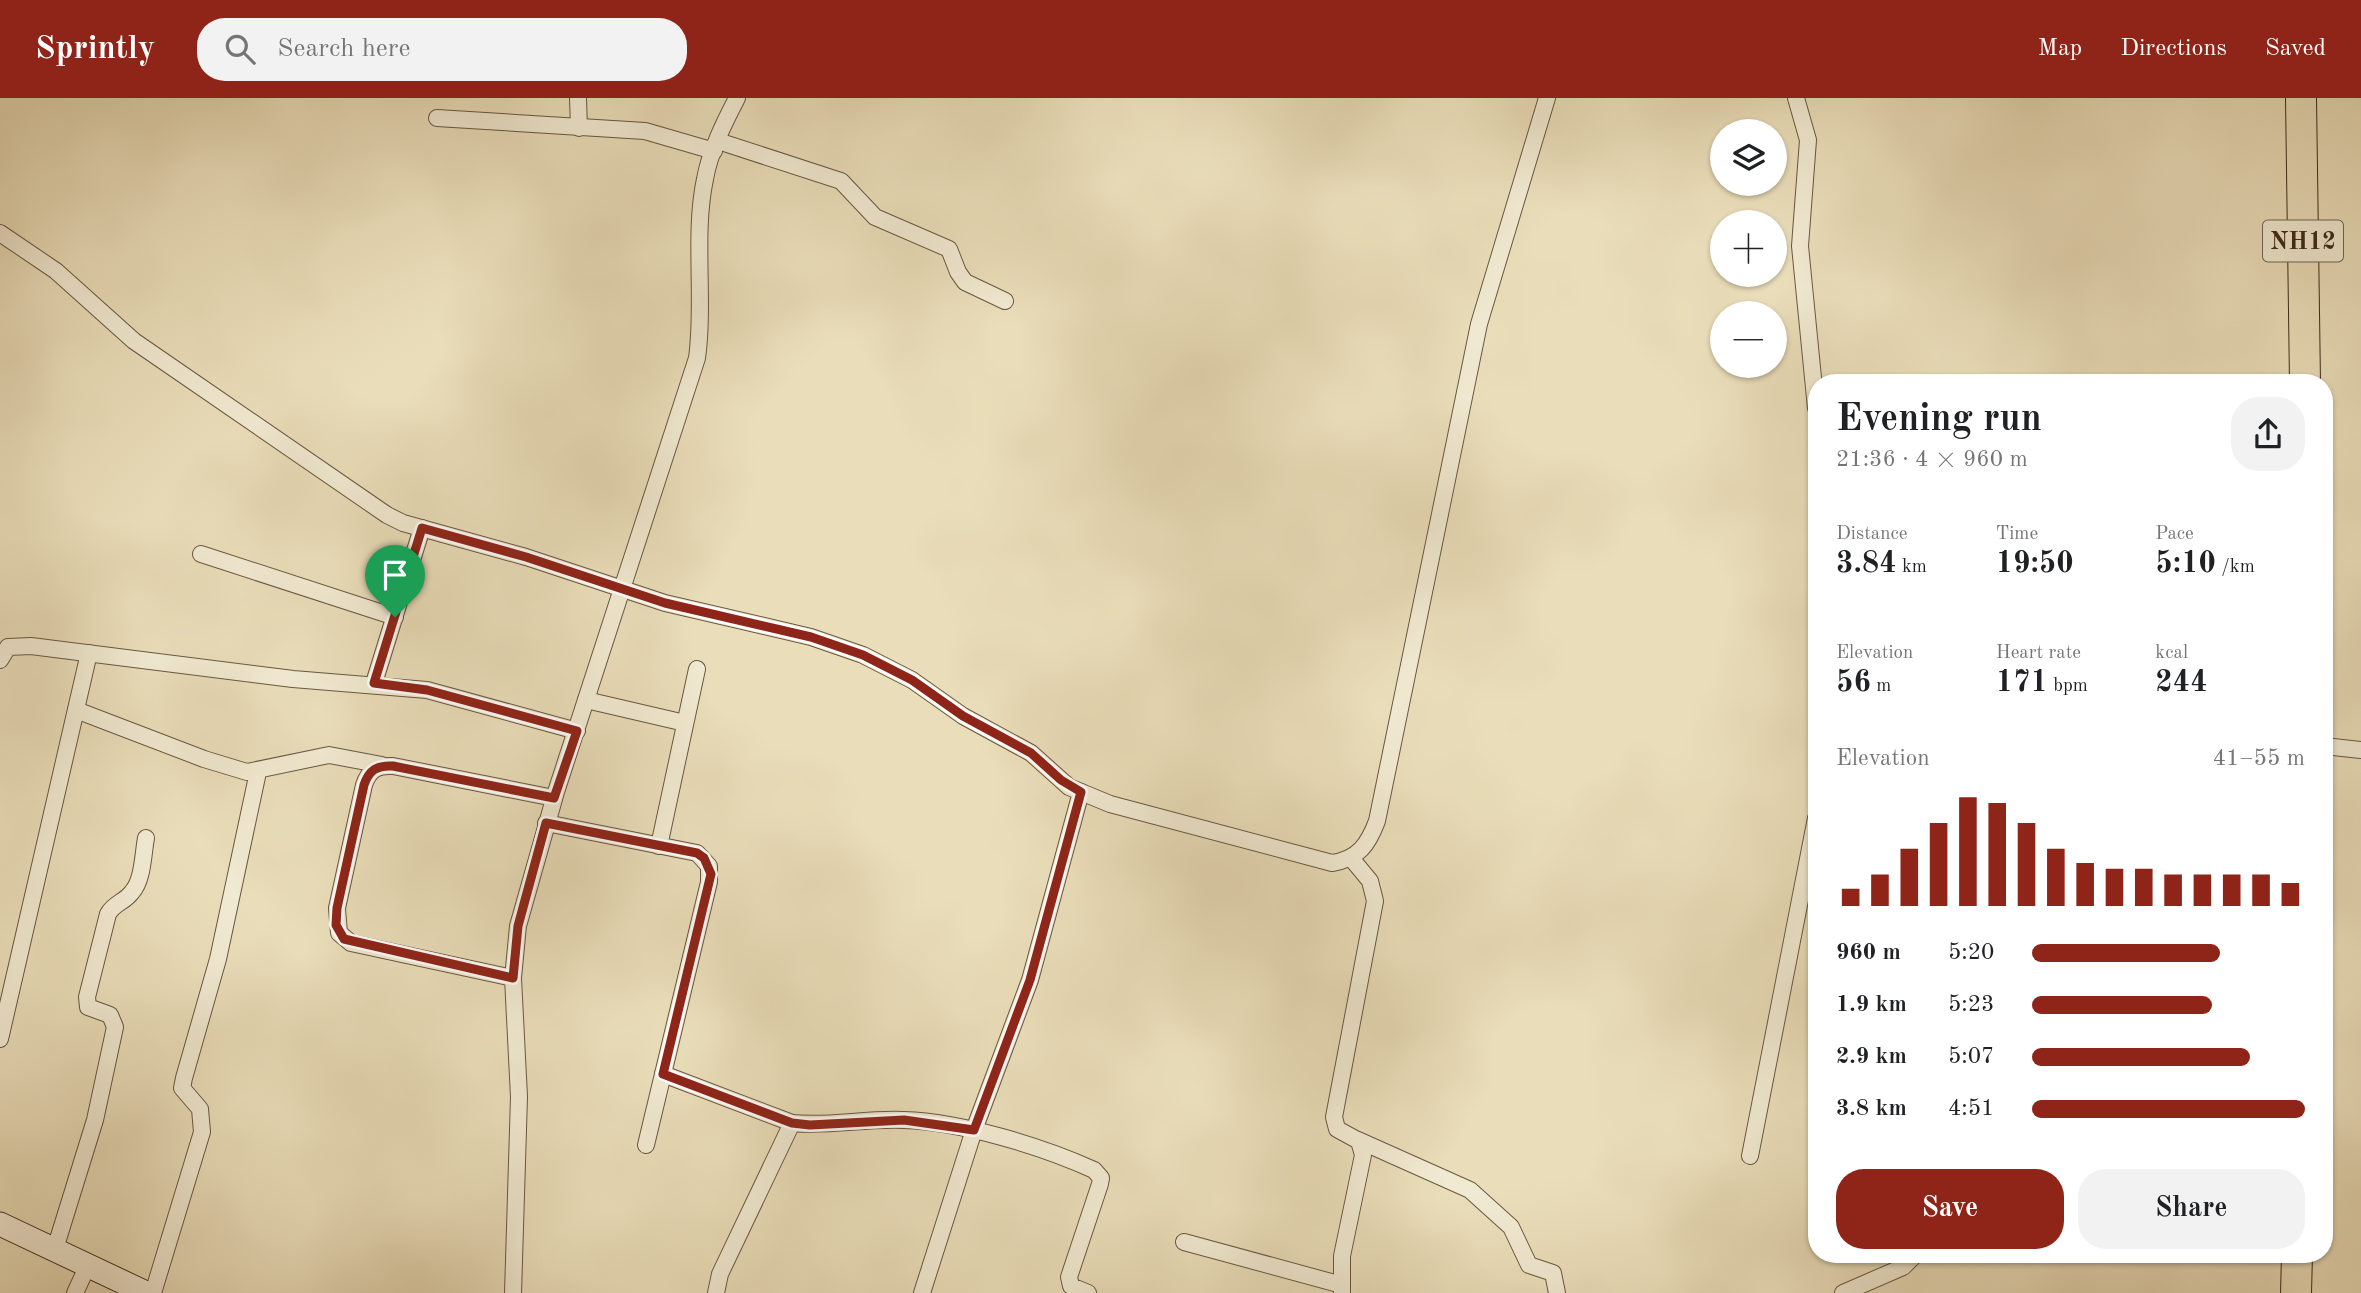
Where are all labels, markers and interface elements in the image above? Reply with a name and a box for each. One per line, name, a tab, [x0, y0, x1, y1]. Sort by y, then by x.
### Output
search box	[197, 18, 687, 81]
icon: search	[221, 30, 259, 68]
text: Sprintly	[35, 33, 155, 66]
text: Search here	[277, 36, 410, 62]
text: Map	[2038, 37, 2082, 61]
text: Directions	[2120, 37, 2227, 61]
text: Saved	[2265, 37, 2326, 61]
map controls	[1710, 119, 1787, 378]
button: layers	[1710, 119, 1787, 196]
button: +	[1710, 210, 1787, 287]
road number: NH12	[2263, 220, 2343, 261]
button: −	[1710, 301, 1787, 378]
button: share	[2231, 397, 2305, 471]
text: Evening run	[1836, 401, 2042, 439]
text: 21:36 · 4 × 960 m	[1836, 448, 2028, 471]
text: Distance	[1836, 525, 1908, 544]
text: Time	[1996, 525, 2038, 544]
text: Pace	[2155, 525, 2194, 544]
pin	[365, 545, 425, 617]
text: 3.84	[1836, 549, 1897, 579]
text: 19:50	[1996, 549, 2074, 579]
text: 5:10	[2155, 549, 2216, 579]
icon: arrive	[376, 556, 414, 594]
text: km	[1897, 558, 1927, 577]
text: /km	[2216, 558, 2255, 577]
text: Elevation	[1836, 644, 1913, 663]
text: Heart rate	[1996, 644, 2081, 663]
text: kcal	[2155, 644, 2188, 663]
text: 56	[1836, 668, 1871, 698]
text: 171	[1996, 668, 2048, 698]
text: 244	[2155, 668, 2208, 698]
text: m	[1871, 677, 1891, 696]
text: bpm	[2048, 677, 2088, 696]
text: Elevation	[1836, 747, 1930, 770]
text: 41–55 m	[2213, 747, 2305, 770]
text: 960 m	[1836, 941, 1901, 964]
text: 5:20	[1948, 941, 1994, 964]
text: 1.9 km	[1836, 993, 1907, 1016]
text: 5:23	[1948, 993, 1994, 1016]
text: 2.9 km	[1836, 1045, 1907, 1068]
text: 5:07	[1948, 1045, 1994, 1068]
text: 3.8 km	[1836, 1097, 1907, 1120]
text: 4:51	[1948, 1097, 1994, 1120]
button: Save	[1836, 1169, 2064, 1249]
button: Share	[2078, 1169, 2305, 1249]

